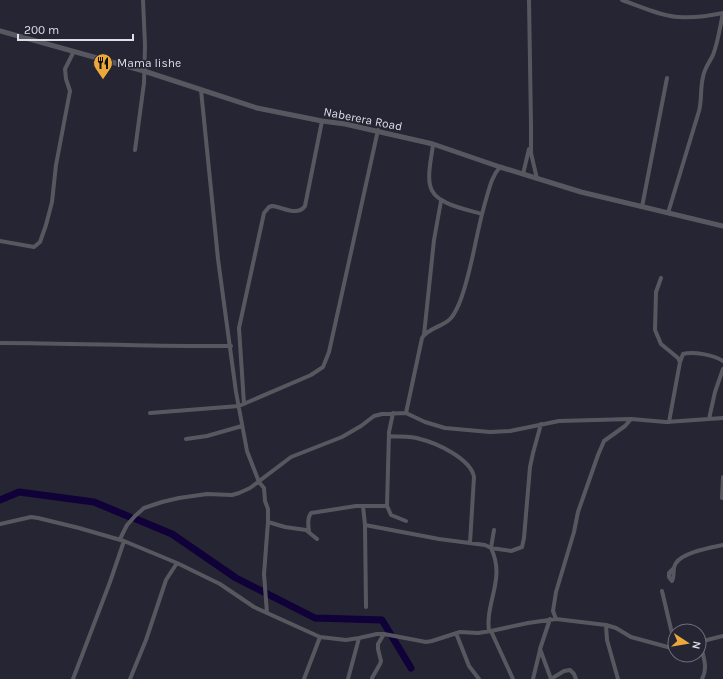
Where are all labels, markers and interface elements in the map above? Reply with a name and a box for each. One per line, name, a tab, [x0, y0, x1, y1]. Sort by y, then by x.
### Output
scale bar	[18, 16, 133, 42]
text: 200 m	[24, 23, 59, 37]
restaurant icon: Mama lishe	[92, 52, 114, 80]
place label: Mama lishe	[117, 56, 181, 70]
street label: Naberera Road	[322, 104, 404, 134]
north arrow	[667, 623, 707, 663]
text: N	[689, 640, 703, 650]

